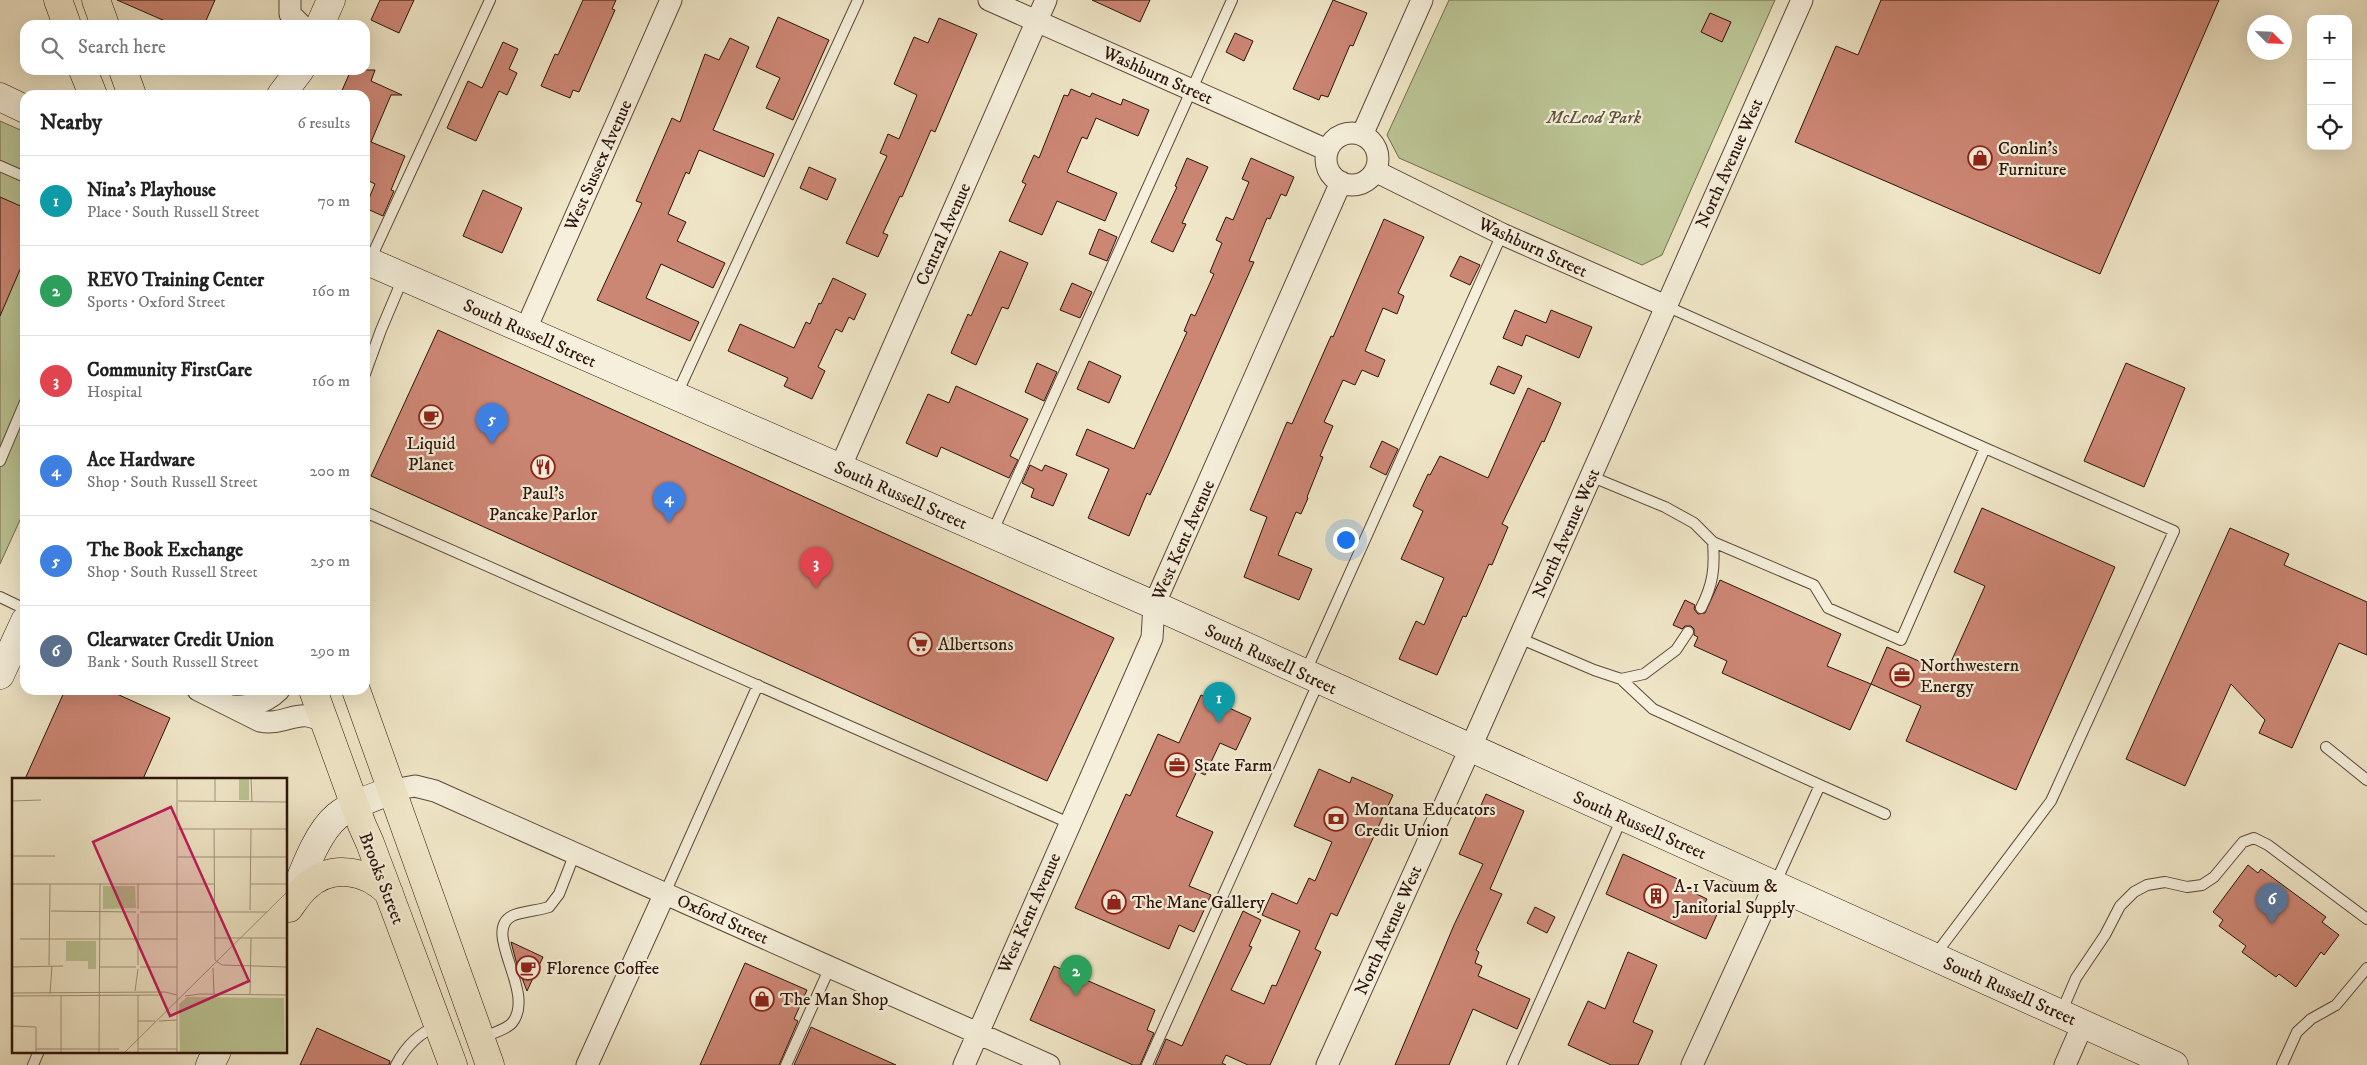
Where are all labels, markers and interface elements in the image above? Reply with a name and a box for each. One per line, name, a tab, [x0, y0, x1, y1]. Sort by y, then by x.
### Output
north arrow	[2247, 15, 2292, 60]
map controls	[2307, 15, 2352, 150]
button: +	[2307, 15, 2352, 60]
search box	[20, 20, 370, 75]
icon: search	[38, 34, 66, 62]
text: Search here	[78, 36, 166, 59]
street label: Washburn Street	[1098, 41, 1216, 110]
button: −	[2307, 60, 2352, 105]
street label: North Avenue West	[1691, 95, 1768, 232]
street label: West Sussex Avenue	[560, 97, 638, 235]
button: locate	[2307, 105, 2352, 150]
park label: McLeod Park	[1545, 107, 1642, 129]
text: Nearby	[40, 110, 102, 136]
text: 6 results	[297, 113, 350, 133]
place label: Conlin's Furniture	[1998, 138, 2067, 181]
shop icon: Conlin's Furniture	[1967, 145, 1993, 171]
text: Nina's Playhouse	[87, 179, 216, 202]
street label: Central Avenue	[911, 180, 976, 289]
text: 1	[53, 191, 59, 211]
text: 70 m	[318, 191, 350, 211]
text: Place · South Russell Street	[87, 202, 259, 222]
street label: Washburn Street	[1473, 213, 1591, 283]
text: REVO Training Center	[87, 269, 264, 292]
text: 2	[52, 281, 60, 301]
text: 160 m	[312, 281, 350, 301]
text: Sports · Oxford Street	[87, 292, 225, 312]
street label: South Russell Street	[460, 295, 600, 373]
text: Community FirstCare	[87, 359, 252, 382]
text: 3	[53, 371, 59, 391]
text: 160 m	[312, 371, 350, 391]
text: Hospital	[87, 382, 142, 402]
pin: 5	[476, 403, 508, 444]
cafe icon: Liquid Planet	[418, 404, 444, 430]
place label: Liquid Planet	[407, 433, 455, 476]
text: Ace Hardware	[87, 449, 195, 472]
restaurant icon: Paul's Pancake Parlor	[530, 454, 556, 480]
street label: South Russell Street	[831, 457, 971, 535]
text: 4	[51, 461, 61, 481]
text: 200 m	[309, 461, 350, 481]
street label: North Avenue West	[1528, 465, 1605, 602]
text: Shop · South Russell Street	[87, 472, 258, 492]
street label: West Kent Avenue	[1147, 477, 1220, 605]
pin: 4	[653, 482, 685, 523]
place label: Paul's Pancake Parlor	[489, 483, 597, 526]
your location	[1333, 527, 1359, 553]
text: The Book Exchange	[87, 539, 243, 562]
pin: 3	[800, 547, 832, 588]
text: 5	[52, 551, 60, 571]
text: 250 m	[310, 551, 350, 571]
text: Shop · South Russell Street	[87, 562, 258, 582]
street label: South Russell Street	[1201, 620, 1340, 700]
text: Clearwater Credit Union	[87, 629, 274, 652]
supermarket icon: Albertsons	[907, 631, 933, 657]
place label: Albertsons	[938, 634, 1013, 656]
text: 6	[52, 641, 60, 661]
text: 290 m	[310, 641, 350, 661]
text: Bank · South Russell Street	[87, 652, 258, 672]
place label: Northwestern Energy	[1920, 655, 2020, 698]
office icon: Northwestern Energy	[1889, 662, 1915, 688]
pin: 1	[1203, 682, 1235, 723]
office icon: State Farm	[1164, 752, 1190, 778]
place label: State Farm	[1194, 755, 1272, 777]
inset map	[12, 778, 288, 1052]
street label: South Russell Street	[1570, 787, 1710, 865]
place label: Montana Educators Credit Union	[1354, 799, 1496, 842]
bank icon: Montana Educators Credit Union	[1323, 806, 1349, 832]
street label: Brooks Street	[353, 829, 409, 928]
street label: West Kent Avenue	[993, 850, 1066, 978]
street label: North Avenue West	[1350, 862, 1427, 999]
place label: A-1 Vacuum & Janitorial Supply	[1672, 876, 1795, 919]
building icon: A-1 Vacuum & Janitorial Supply	[1643, 883, 1669, 909]
pin: 6	[2256, 883, 2288, 924]
shop icon: The Mane Gallery	[1101, 889, 1127, 915]
street label: Oxford Street	[673, 890, 772, 950]
place label: The Mane Gallery	[1132, 892, 1265, 914]
street label: South Russell Street	[1940, 953, 2080, 1031]
cafe icon: Florence Coffee	[515, 955, 541, 981]
pin: 2	[1060, 955, 1092, 996]
place label: Florence Coffee	[546, 958, 659, 980]
shop icon: The Man Shop	[749, 986, 775, 1012]
place label: The Man Shop	[780, 989, 888, 1011]

